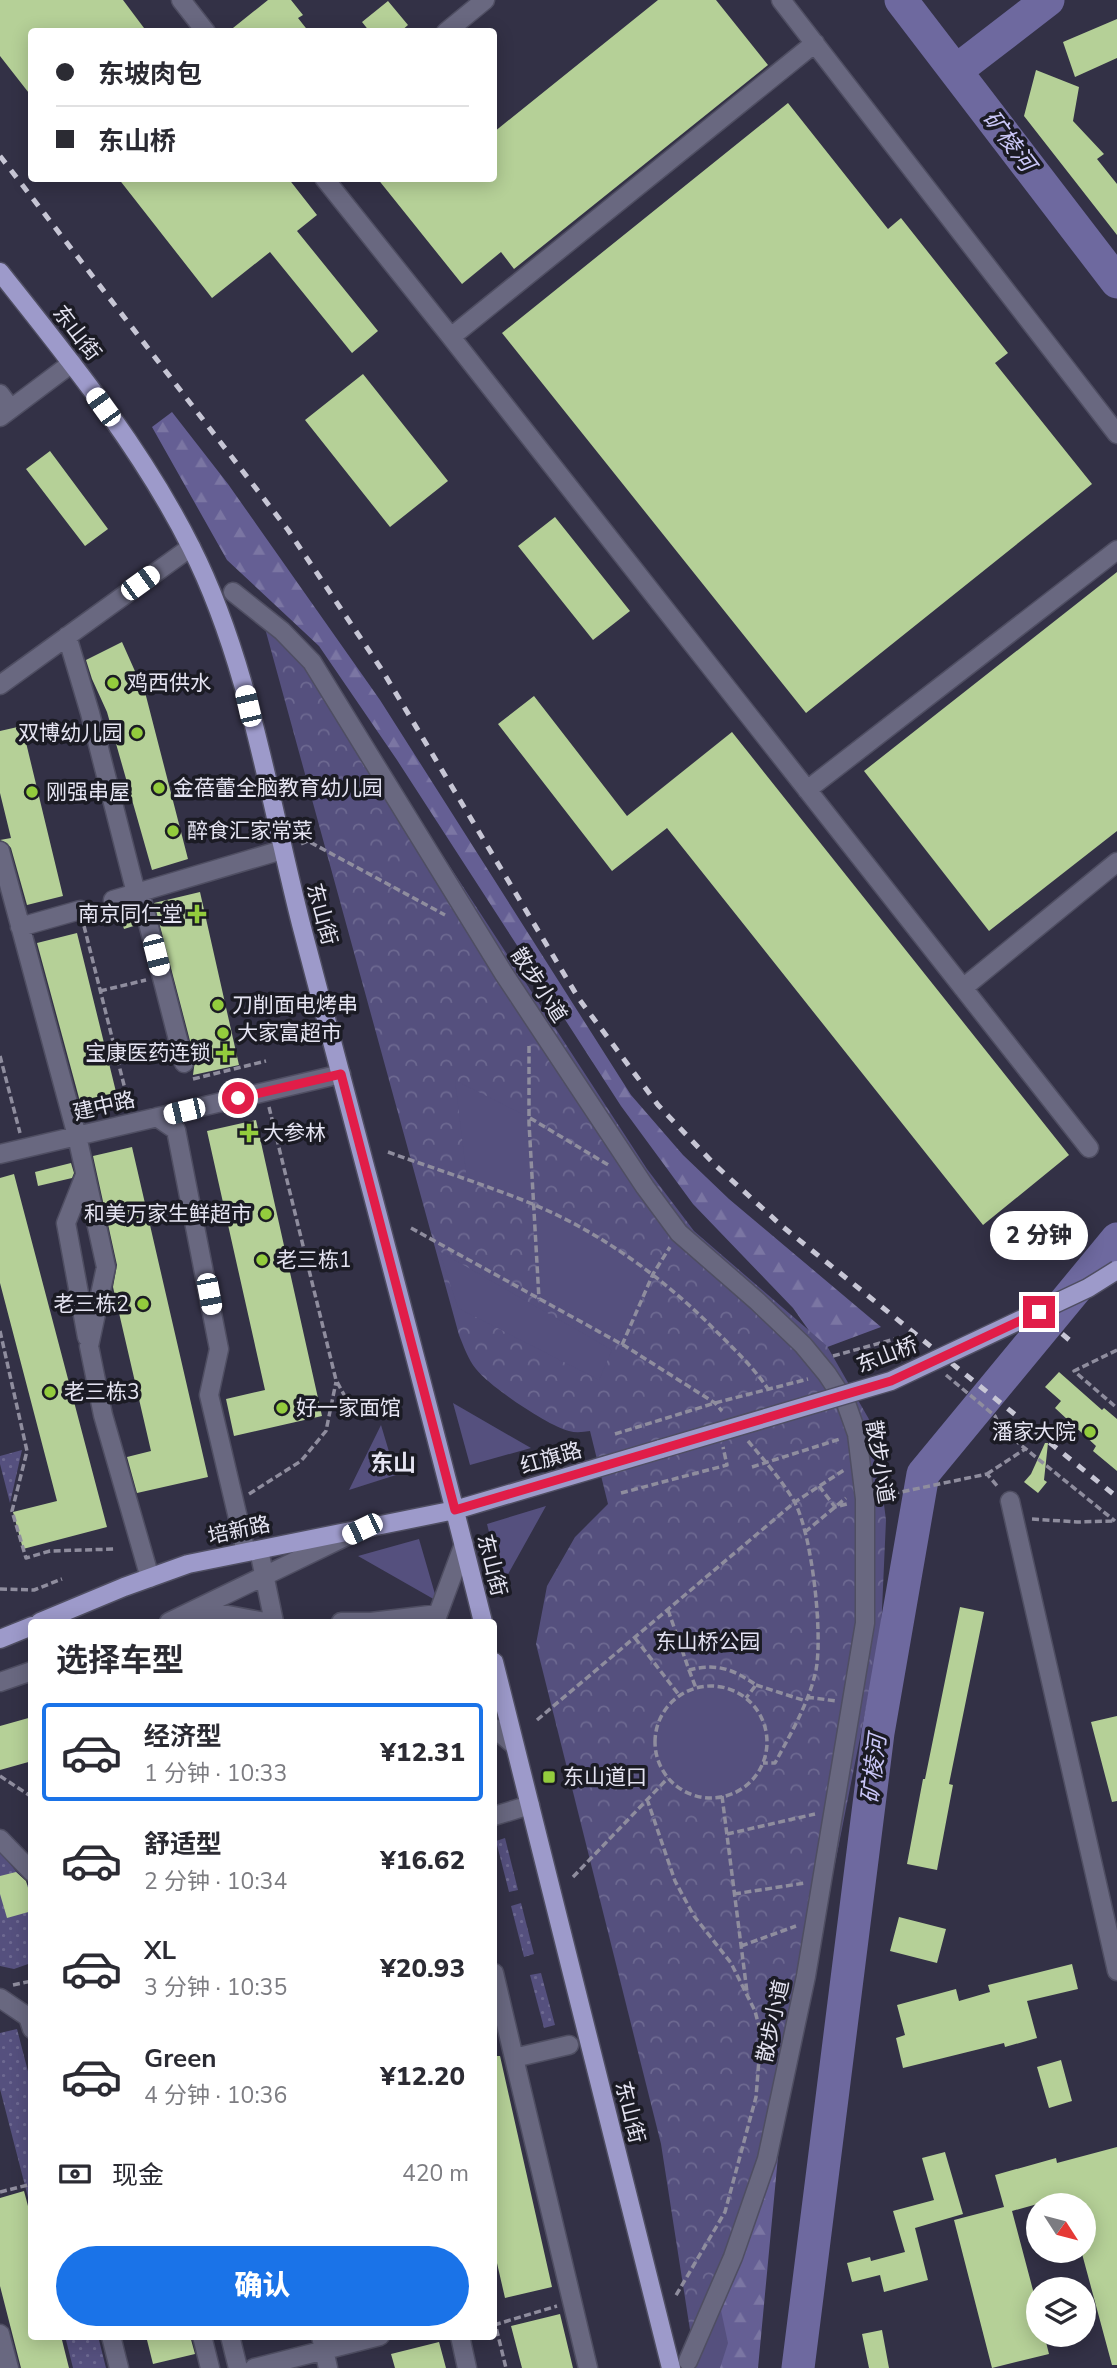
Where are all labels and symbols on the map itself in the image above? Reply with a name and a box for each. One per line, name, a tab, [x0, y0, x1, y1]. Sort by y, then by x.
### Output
water label: 矿棱河	[976, 104, 1045, 181]
street label: 东山街	[47, 300, 107, 366]
car	[83, 384, 124, 430]
car	[117, 562, 164, 604]
place label: 鸡西供水	[127, 669, 211, 697]
marker: 鸡西供水	[105, 675, 121, 691]
car	[234, 683, 263, 729]
place label: 双博幼儿园	[18, 719, 123, 747]
marker: 双博幼儿园	[129, 725, 145, 741]
place label: 金蓓蕾全脑教育幼儿园	[173, 774, 383, 802]
place label: 刚强串屋	[46, 778, 130, 806]
marker: 金蓓蕾全脑教育幼儿园	[151, 780, 167, 796]
marker: 刚强串屋	[24, 784, 40, 800]
place label: 醉食汇家常菜	[187, 817, 313, 845]
marker: 醉食汇家常菜	[165, 823, 181, 839]
street label: 东山街	[300, 880, 344, 948]
place label: 南京同仁堂	[78, 900, 183, 928]
marker: 南京同仁堂	[189, 906, 205, 922]
car	[141, 932, 172, 978]
street label: 散步小道	[504, 942, 574, 1028]
place label: 刀削面电烤串	[232, 991, 358, 1019]
marker: 刀削面电烤串	[210, 997, 226, 1013]
place label: 大家富超市	[237, 1019, 342, 1047]
marker: 大家富超市	[215, 1025, 231, 1041]
place label: 宝康医药连锁	[85, 1039, 211, 1067]
marker: 宝康医药连锁	[217, 1045, 233, 1061]
route start	[222, 1082, 254, 1114]
street label: 建中路	[70, 1085, 138, 1127]
car	[162, 1096, 207, 1126]
place label: 大参林	[263, 1119, 326, 1147]
marker: 大参林	[241, 1125, 257, 1141]
place label: 和美万家生鲜超市	[84, 1200, 252, 1228]
marker: 和美万家生鲜超市	[258, 1206, 274, 1222]
callout: 2 分钟	[990, 1210, 1088, 1260]
place label: 老三栋1	[276, 1246, 352, 1274]
marker: 老三栋1	[254, 1252, 270, 1268]
car	[195, 1271, 224, 1317]
place label: 老三栋2	[53, 1290, 129, 1318]
marker: 老三栋2	[135, 1296, 151, 1312]
route end	[1023, 1296, 1055, 1328]
street label: 东山桥	[853, 1331, 921, 1379]
place label: 老三栋3	[64, 1378, 140, 1406]
marker: 老三栋3	[42, 1384, 58, 1400]
place label: 好一家面馆	[296, 1394, 401, 1422]
marker: 好一家面馆	[274, 1400, 290, 1416]
street label: 散步小道	[860, 1418, 900, 1506]
place label: 潘家大院	[992, 1418, 1076, 1446]
marker: 潘家大院	[1082, 1424, 1098, 1440]
street label: 红旗路	[517, 1436, 585, 1480]
district label: 东山	[370, 1448, 416, 1479]
street label: 培新路	[205, 1510, 273, 1550]
car	[339, 1510, 386, 1548]
street label: 东山街	[471, 1531, 513, 1599]
park label: 东山桥公园	[656, 1628, 761, 1656]
water label: 矿棱河	[854, 1729, 894, 1805]
place label: 东山道口	[563, 1763, 647, 1791]
marker: 东山道口	[541, 1769, 557, 1785]
street label: 散步小道	[751, 1977, 795, 2065]
street label: 东山街	[609, 2078, 651, 2146]
north arrow	[1026, 2193, 1096, 2263]

